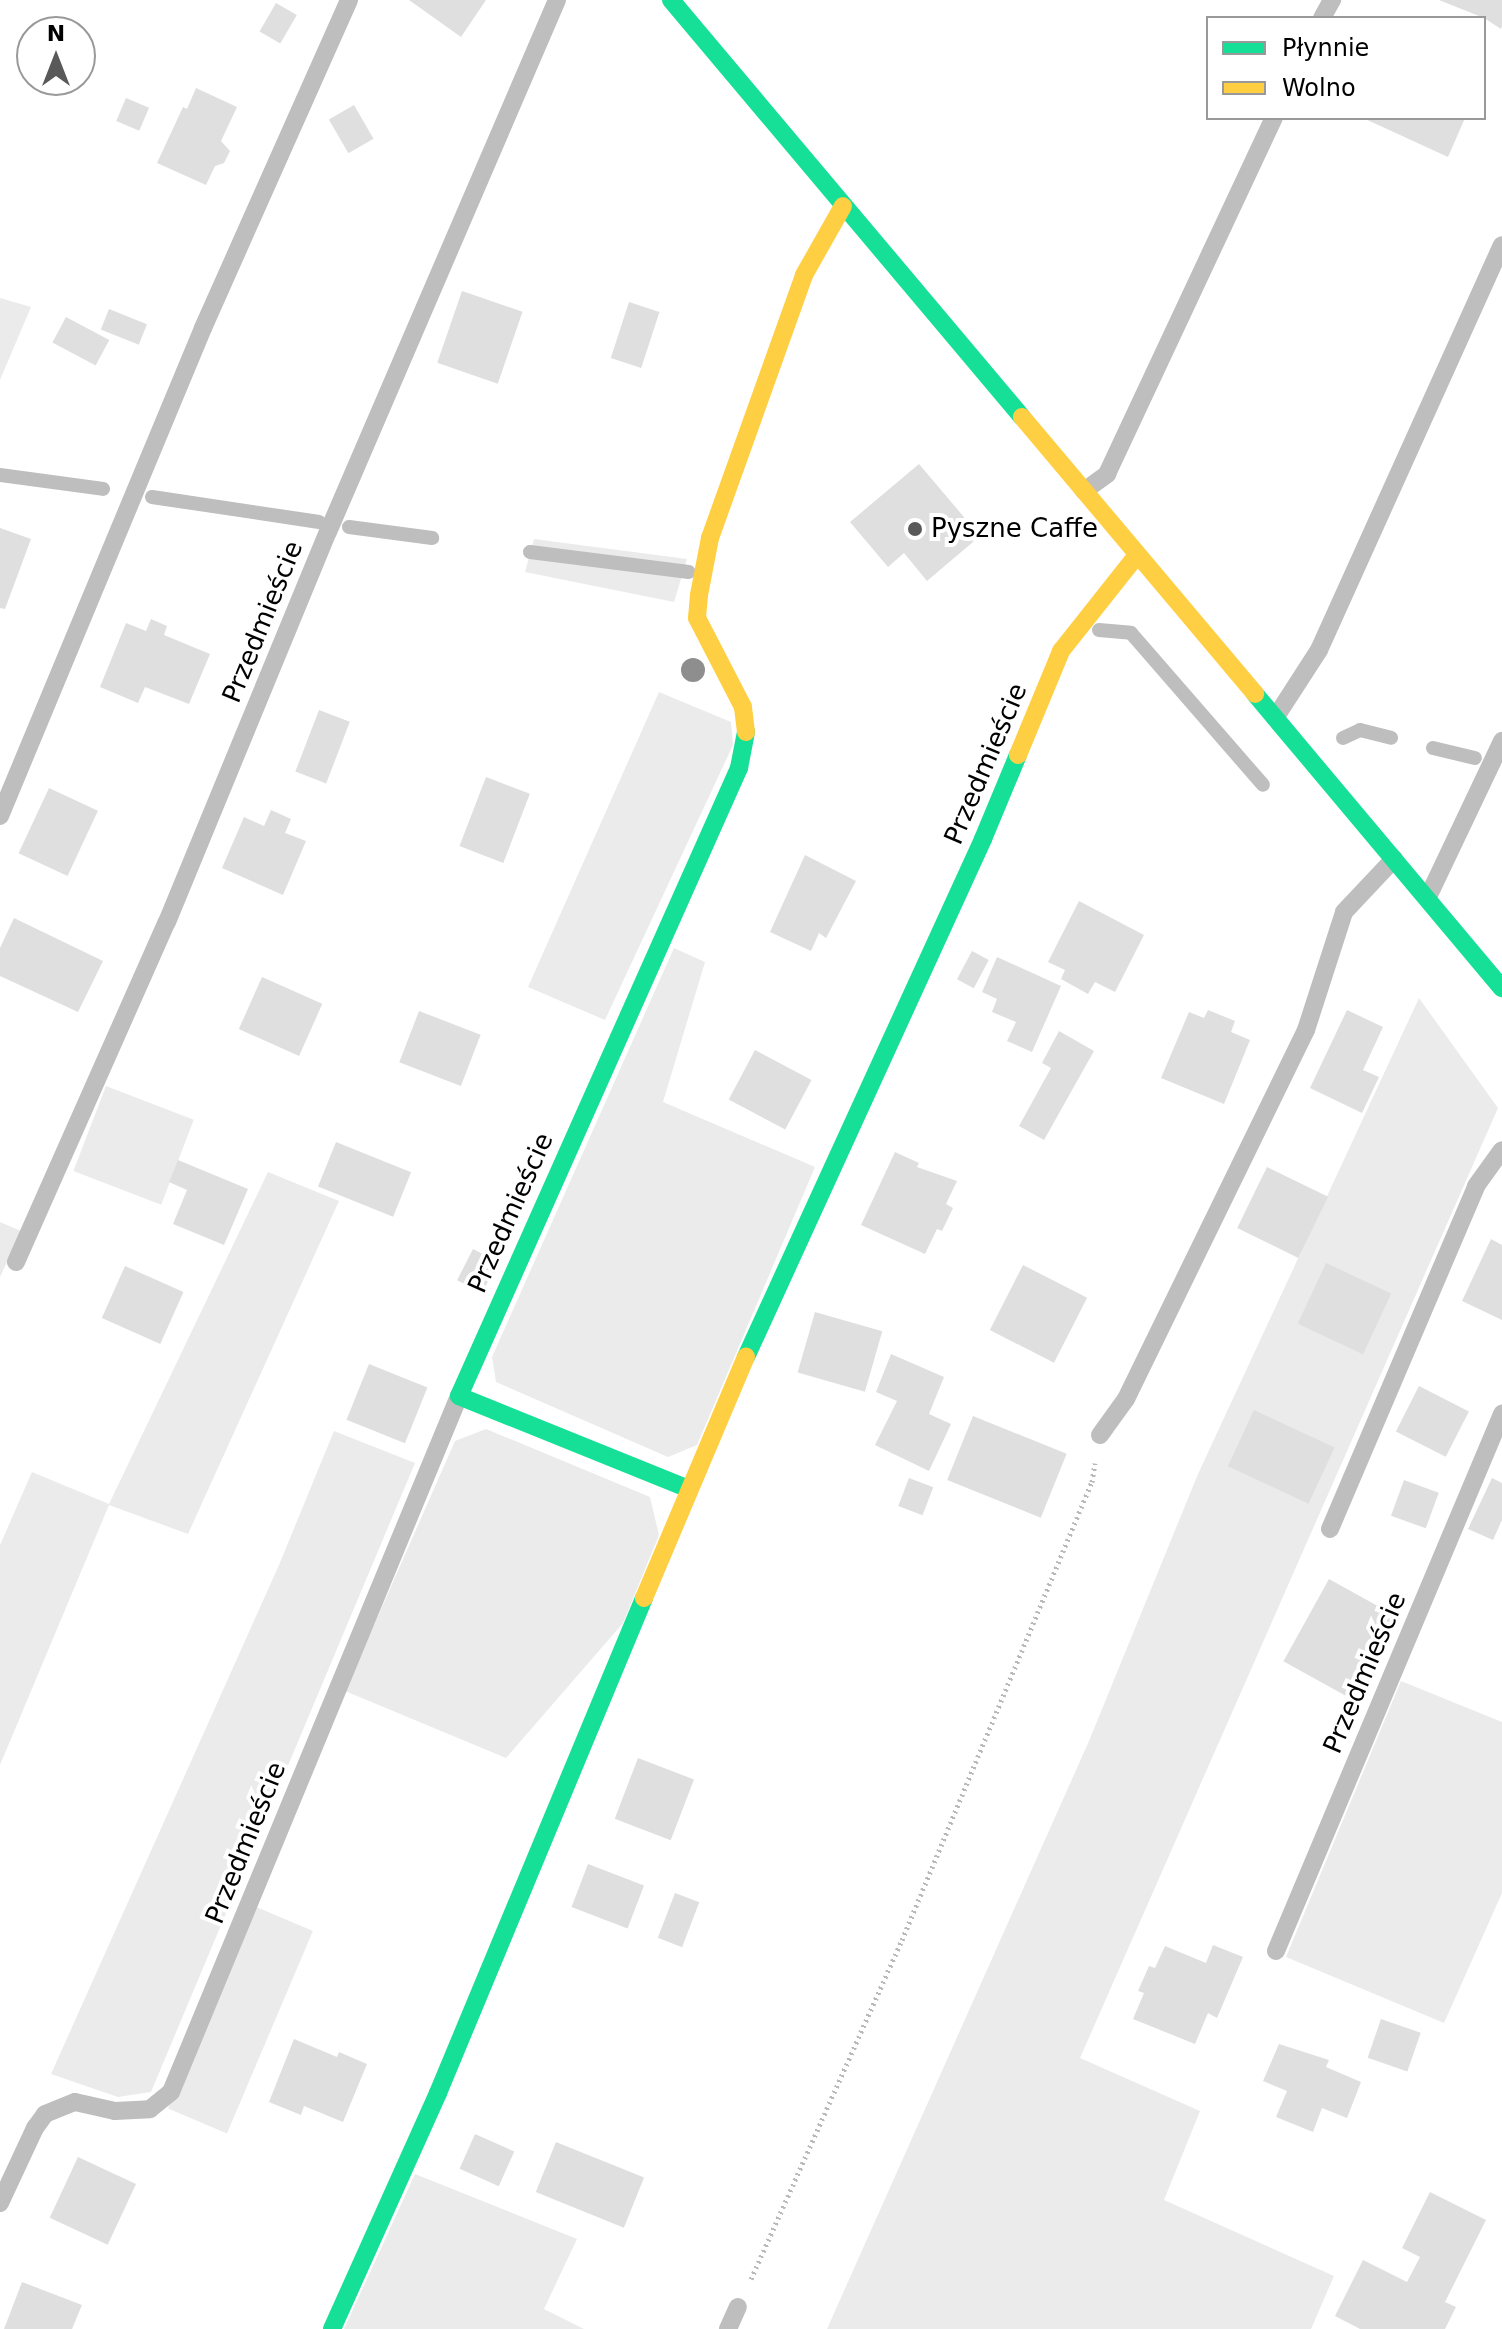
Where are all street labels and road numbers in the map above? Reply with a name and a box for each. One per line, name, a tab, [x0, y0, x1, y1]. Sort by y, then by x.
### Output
street label: Przedmieście	[216, 537, 310, 707]
street label: Przedmieście	[938, 679, 1034, 849]
street label: Przedmieście	[462, 1128, 560, 1298]
street label: Przedmieście	[1317, 1588, 1413, 1758]
street label: Przedmieście	[199, 1758, 293, 1928]

